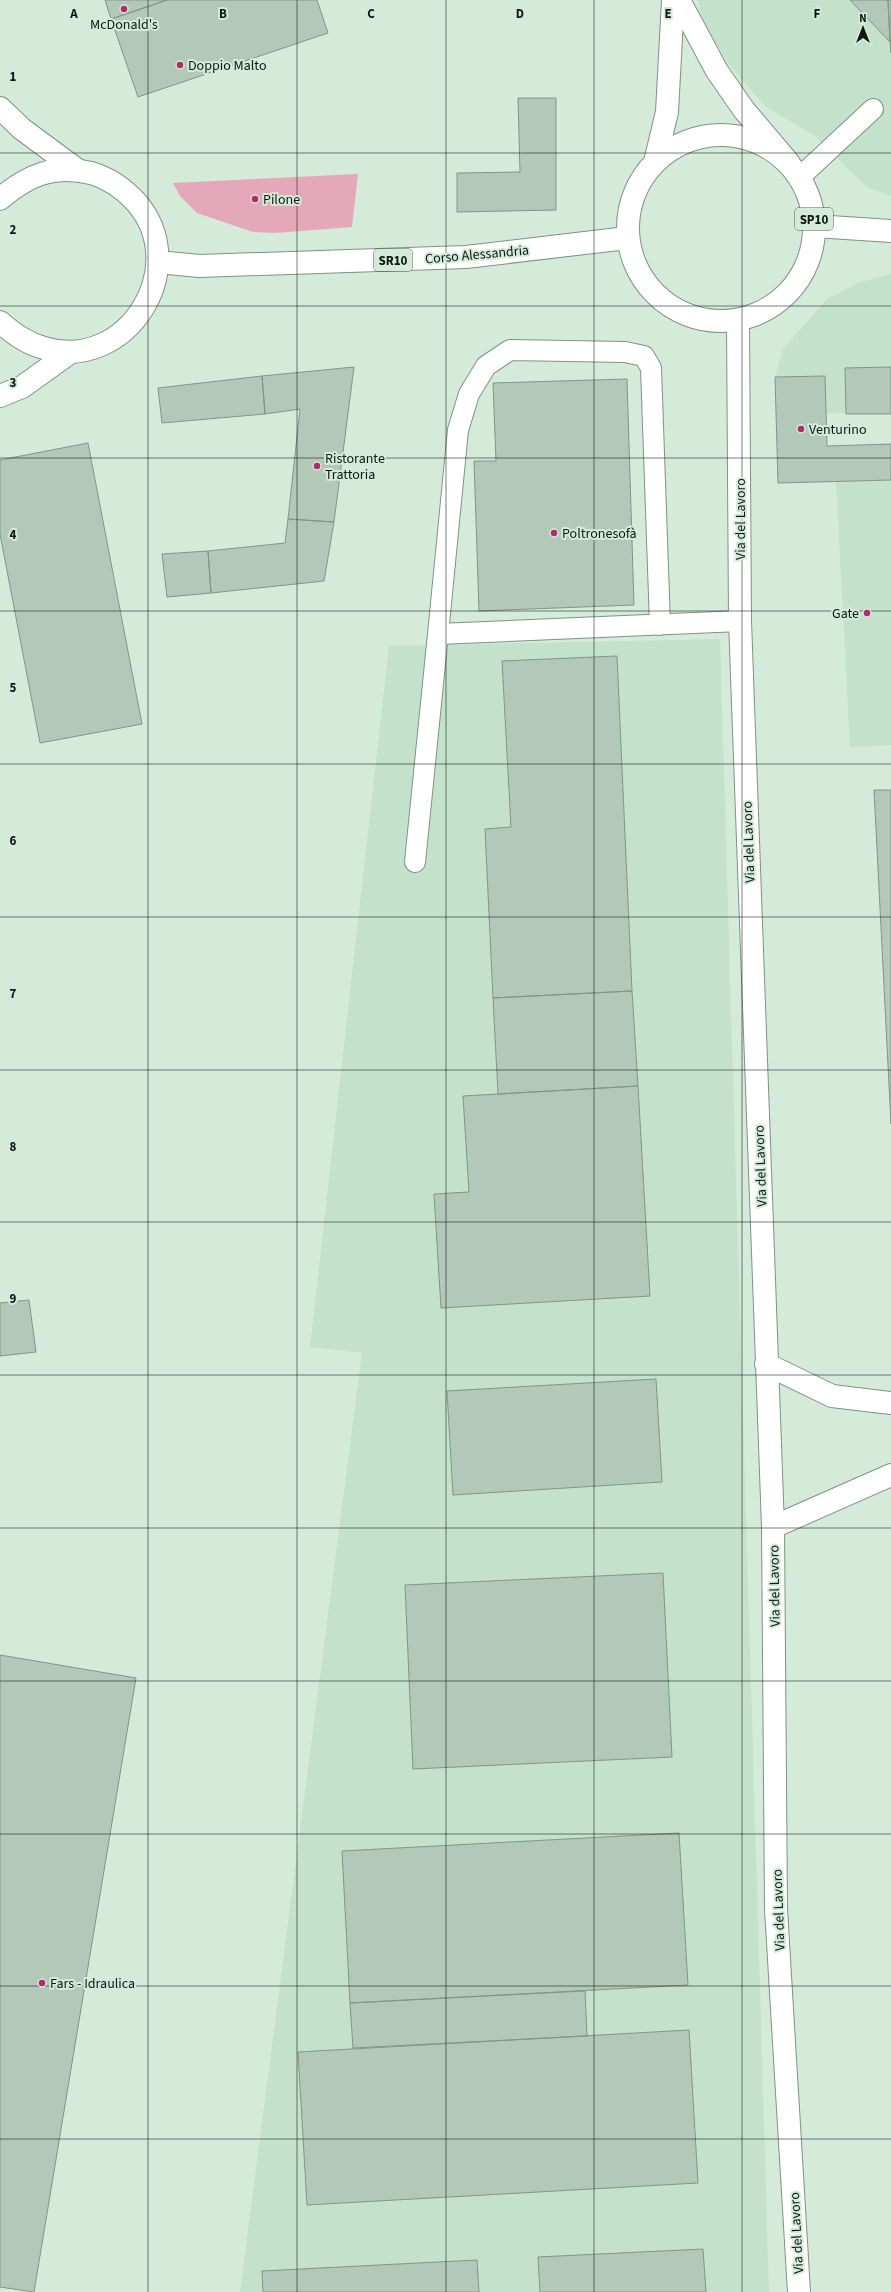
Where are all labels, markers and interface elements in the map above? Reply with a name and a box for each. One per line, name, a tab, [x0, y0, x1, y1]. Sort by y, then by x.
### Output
marker: McDonald's	[119, 4, 129, 14]
text: A	[69, 5, 78, 23]
text: B	[219, 5, 227, 23]
text: C	[367, 5, 375, 23]
text: D	[516, 5, 524, 23]
text: E	[664, 5, 672, 23]
text: F	[814, 5, 821, 23]
north arrow	[843, 8, 883, 48]
text: N	[859, 11, 867, 26]
place label: McDonald's	[90, 15, 158, 35]
place label: Doppio Malto	[188, 56, 267, 76]
marker: Doppio Malto	[175, 60, 185, 70]
text: 1	[10, 68, 17, 86]
place label: Pilone	[263, 190, 300, 210]
marker: Pilone	[250, 194, 260, 204]
road number: SP10	[795, 208, 833, 230]
text: 2	[10, 221, 17, 239]
street label: Corso Alessandria	[424, 240, 530, 270]
road number: SR10	[374, 249, 412, 271]
text: 3	[10, 374, 17, 392]
place label: Venturino	[809, 420, 867, 440]
marker: Venturino	[796, 424, 806, 434]
place label: Ristorante Trattoria	[325, 449, 385, 485]
marker: Ristorante Trattoria	[312, 461, 322, 471]
street label: Via del Lavoro	[731, 478, 751, 560]
place label: Poltronesofà	[562, 524, 637, 544]
text: 4	[10, 526, 17, 544]
marker: Poltronesofà	[549, 528, 559, 538]
place label: Gate	[832, 604, 859, 624]
marker: Gate	[862, 608, 872, 618]
text: 5	[10, 679, 17, 697]
street label: Via del Lavoro	[738, 801, 760, 883]
text: 6	[10, 832, 17, 850]
text: 7	[10, 985, 17, 1003]
street label: Via del Lavoro	[750, 1125, 772, 1207]
text: 8	[10, 1138, 17, 1156]
text: 9	[10, 1290, 17, 1308]
street label: Via del Lavoro	[764, 1545, 786, 1627]
street label: Via del Lavoro	[768, 1869, 790, 1951]
place label: Fars - Idraulica	[50, 1974, 135, 1994]
marker: Fars - Idraulica	[37, 1978, 47, 1988]
street label: Via del Lavoro	[785, 2192, 809, 2274]

